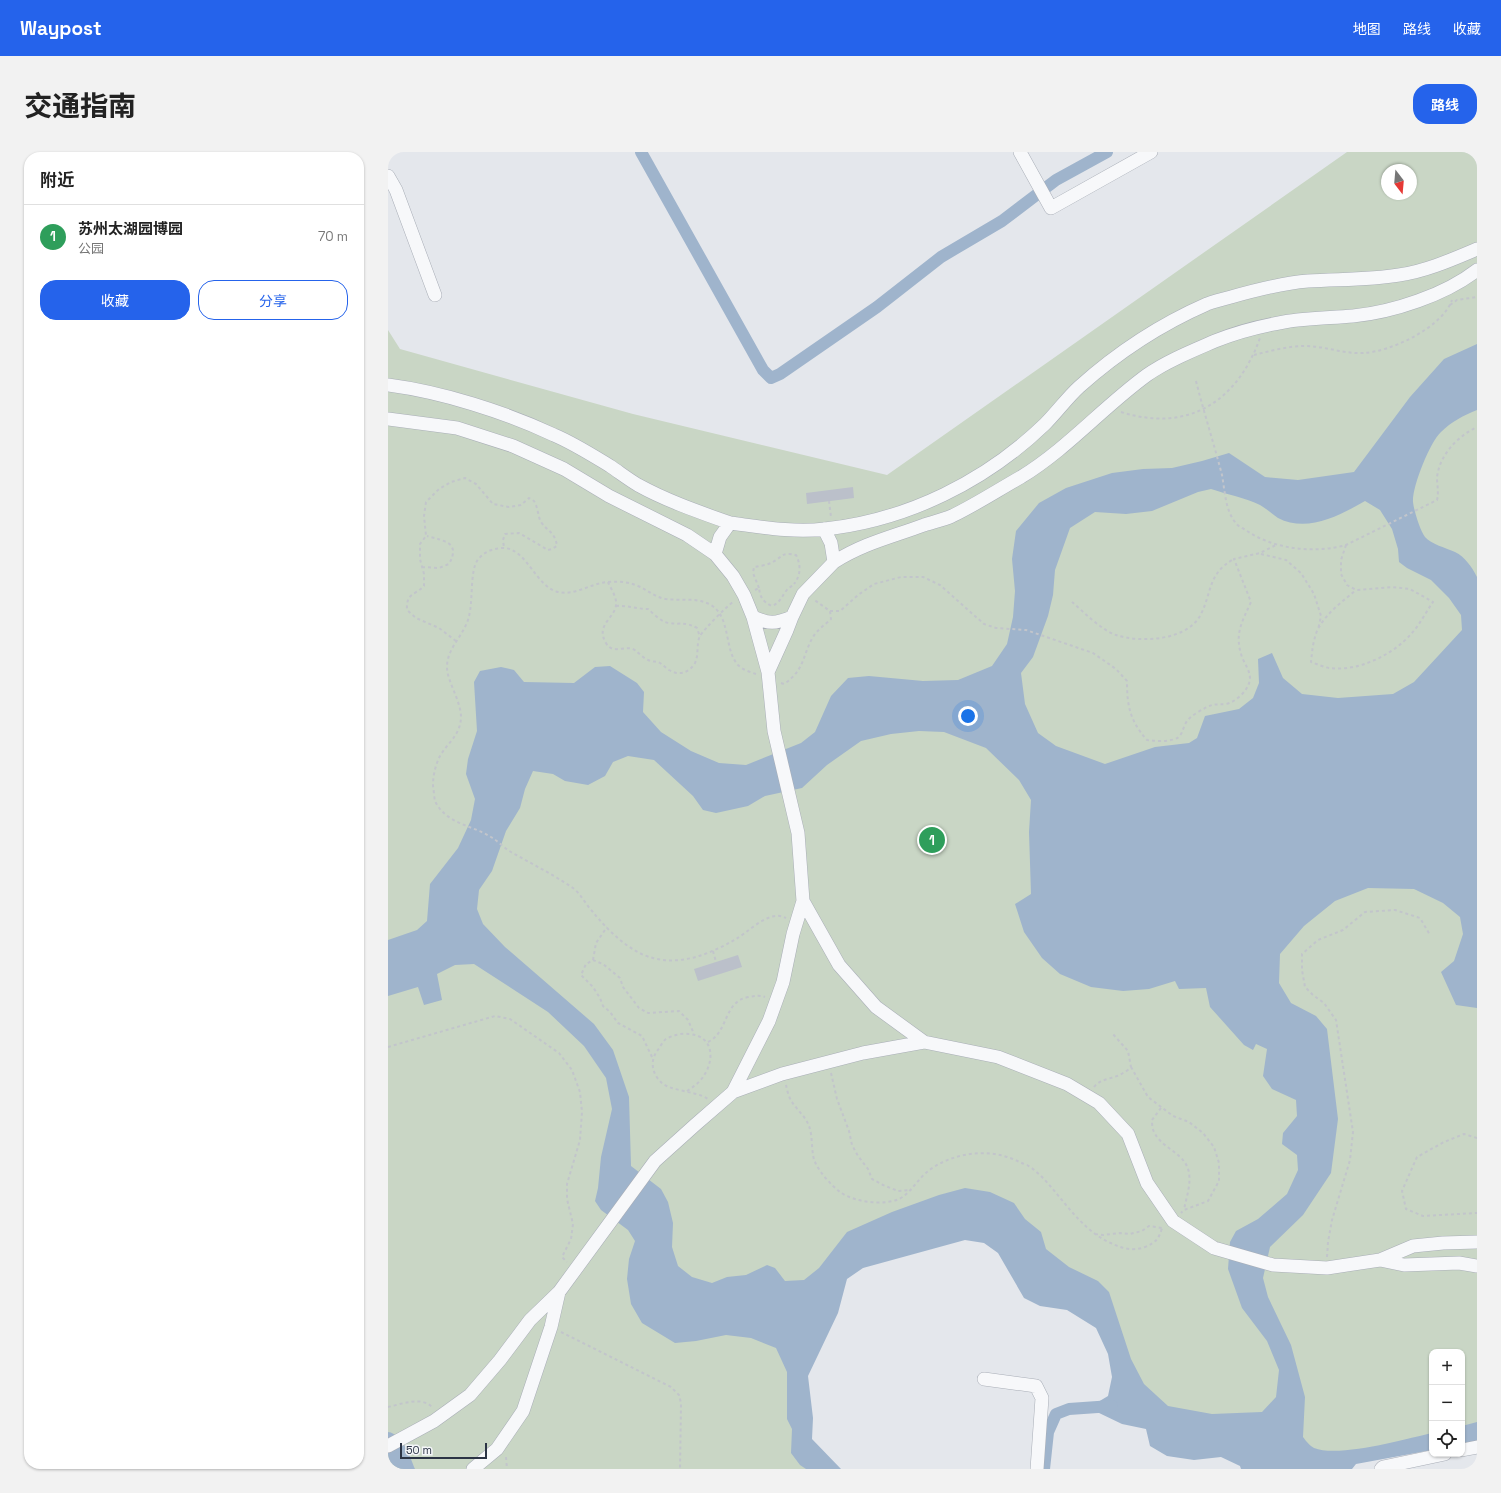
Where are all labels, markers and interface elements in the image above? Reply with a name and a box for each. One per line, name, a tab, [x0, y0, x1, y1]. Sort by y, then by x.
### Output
text: Waypost	[20, 16, 102, 41]
text: 地图	[1353, 20, 1381, 38]
text: 路线	[1403, 20, 1431, 38]
text: 收藏	[1453, 20, 1481, 38]
button: 路线	[1413, 84, 1477, 124]
text: 交通指南	[24, 88, 136, 124]
north arrow	[1381, 164, 1417, 200]
text: 附近	[40, 169, 74, 191]
text: 苏州太湖园博园	[78, 219, 183, 238]
text: 1	[50, 228, 56, 245]
text: 70 m	[318, 228, 348, 245]
text: 公园	[78, 240, 104, 257]
button: 收藏	[40, 280, 190, 320]
button: 分享	[198, 280, 348, 320]
your location	[958, 706, 978, 726]
pin: 1	[919, 825, 945, 855]
map controls	[1429, 1349, 1465, 1457]
button: +	[1429, 1349, 1465, 1385]
button: −	[1429, 1385, 1465, 1421]
button: locate	[1429, 1421, 1465, 1457]
scale bar	[400, 1441, 487, 1460]
text: 50 m	[406, 1443, 432, 1457]

